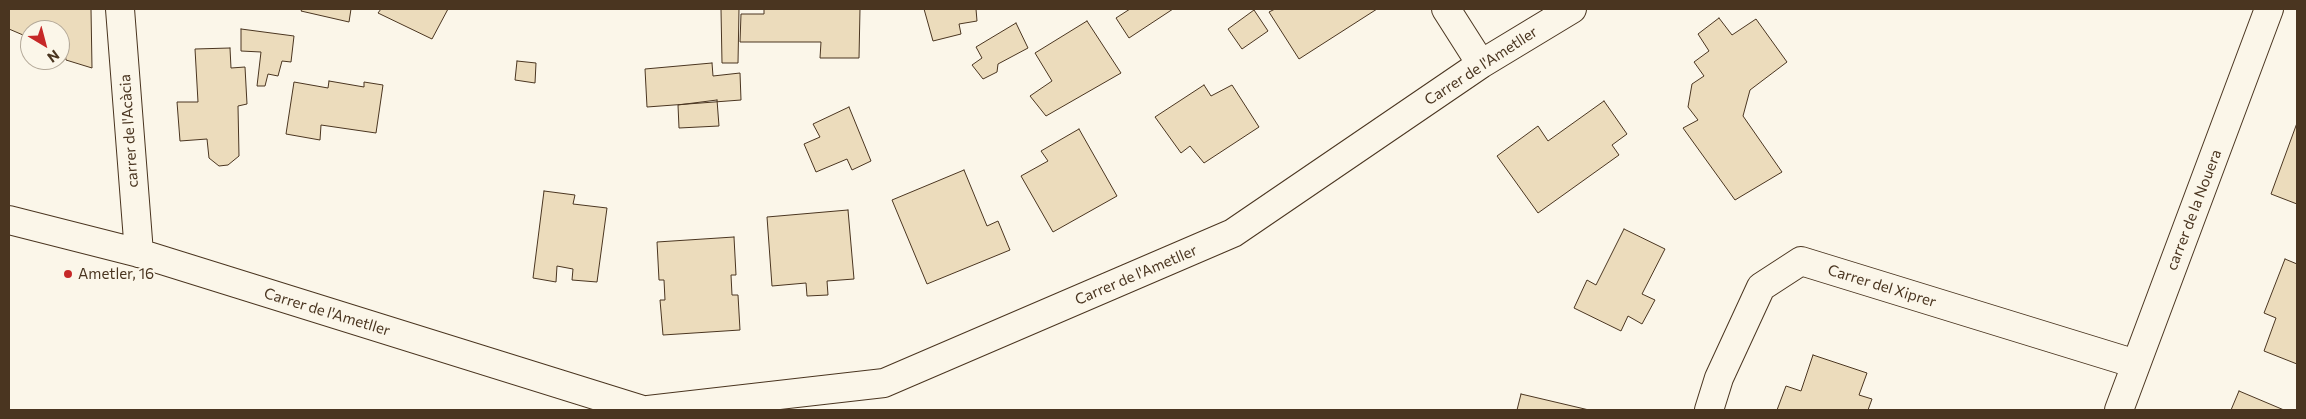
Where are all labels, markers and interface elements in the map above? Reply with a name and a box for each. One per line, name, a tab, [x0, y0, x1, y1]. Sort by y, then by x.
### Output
north arrow	[20, 20, 70, 70]
street label: Carrer de l'Ametller	[1421, 23, 1541, 109]
text: N	[44, 47, 63, 67]
street label: carrer de l'Acàcia	[116, 74, 142, 188]
street label: carrer de la Nouera	[2163, 147, 2225, 273]
street label: Carrer de l'Ametller	[1072, 241, 1200, 309]
street label: Carrer del Xiprer	[1826, 261, 1938, 311]
place label: Ametler, 16	[78, 265, 154, 283]
marker: Ametler, 16	[62, 268, 74, 280]
street label: Carrer de l'Ametller	[262, 284, 392, 340]

